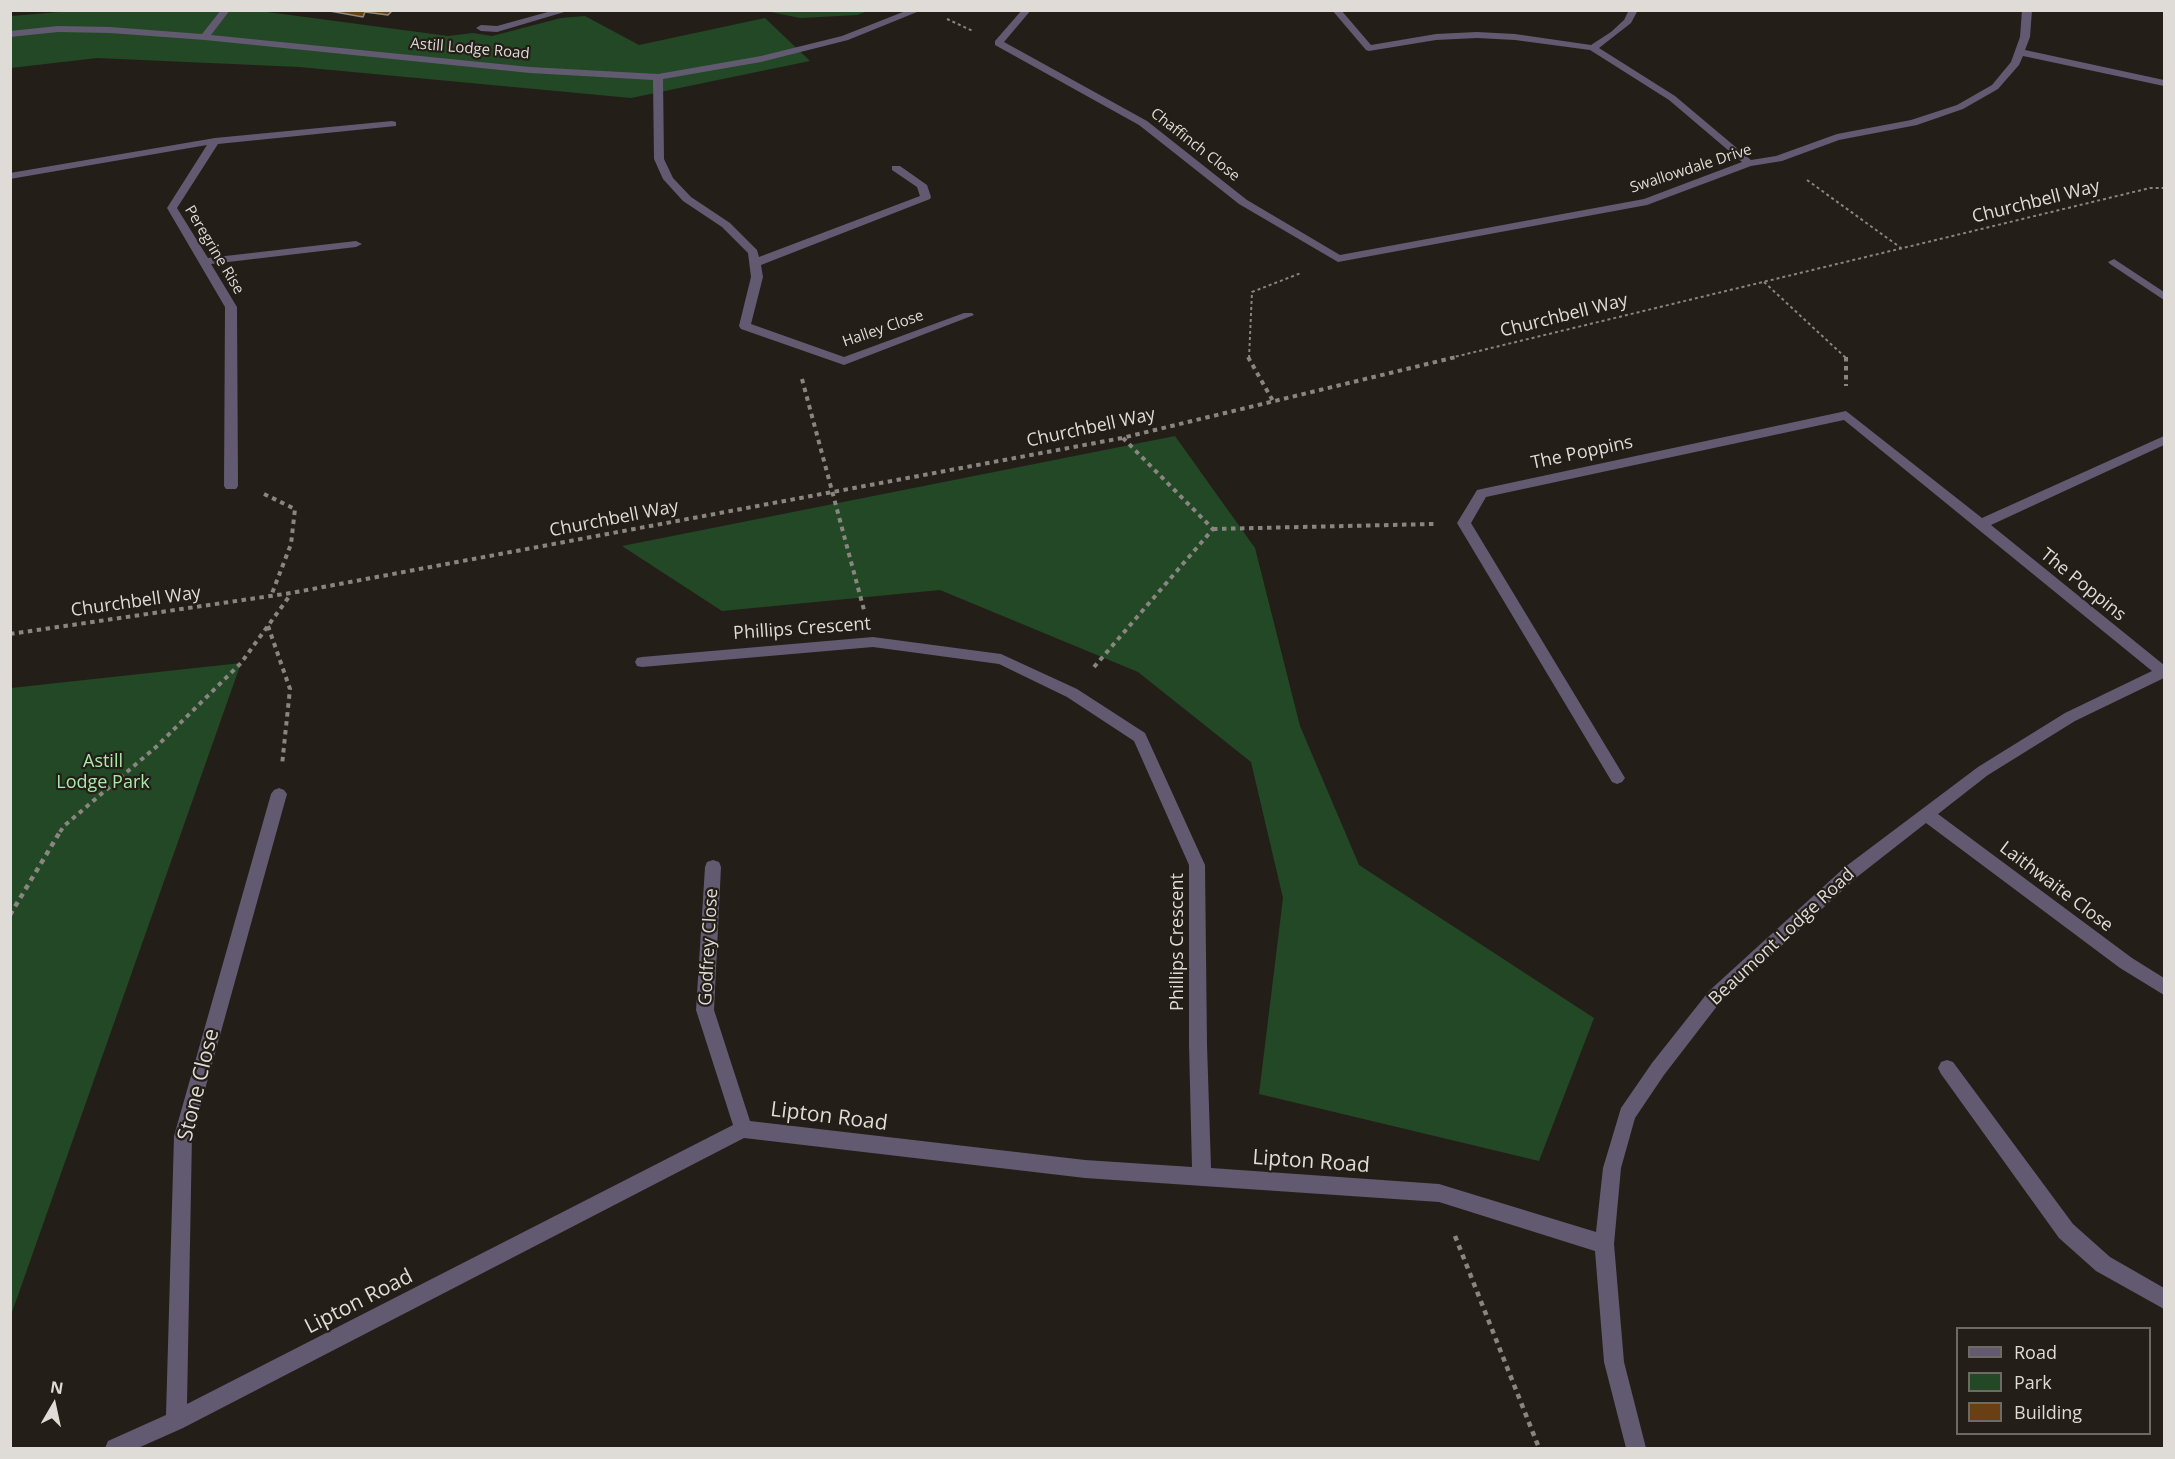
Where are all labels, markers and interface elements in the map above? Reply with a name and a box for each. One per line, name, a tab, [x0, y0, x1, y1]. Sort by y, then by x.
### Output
street label: Astill Lodge Road	[410, 35, 530, 63]
street label: Chaffinch Close	[1147, 105, 1243, 185]
street label: Swallowdale Drive	[1628, 141, 1754, 197]
street label: Churchbell Way	[1970, 176, 2102, 228]
street label: Peregrine Rise	[180, 202, 248, 298]
street label: Churchbell Way	[1498, 290, 1630, 342]
street label: Halley Close	[840, 307, 926, 351]
street label: Churchbell Way	[1025, 404, 1157, 452]
street label: The Poppins	[1529, 432, 1635, 474]
street label: Churchbell Way	[548, 496, 680, 542]
street label: The Poppins	[2036, 544, 2130, 626]
street label: Churchbell Way	[70, 582, 202, 622]
street label: Phillips Crescent	[732, 613, 872, 645]
park label: Astill Lodge Park	[56, 751, 150, 794]
street label: Laithwaite Close	[1995, 837, 2117, 937]
street label: Beaumont Lodge Road	[1705, 864, 1859, 1010]
street label: Phillips Crescent	[1167, 873, 1189, 1011]
street label: Godfrey Close	[695, 888, 723, 1006]
street label: Stone Close	[173, 1026, 225, 1144]
street label: Lipton Road	[769, 1097, 889, 1137]
street label: Lipton Road	[1251, 1145, 1371, 1179]
street label: Lipton Road	[301, 1264, 417, 1340]
legend	[1956, 1327, 2151, 1435]
text: Road	[2014, 1340, 2057, 1364]
text: Park	[2014, 1370, 2052, 1394]
north arrow	[24, 1375, 84, 1435]
text: N	[49, 1375, 65, 1399]
text: Building	[2014, 1400, 2082, 1424]

